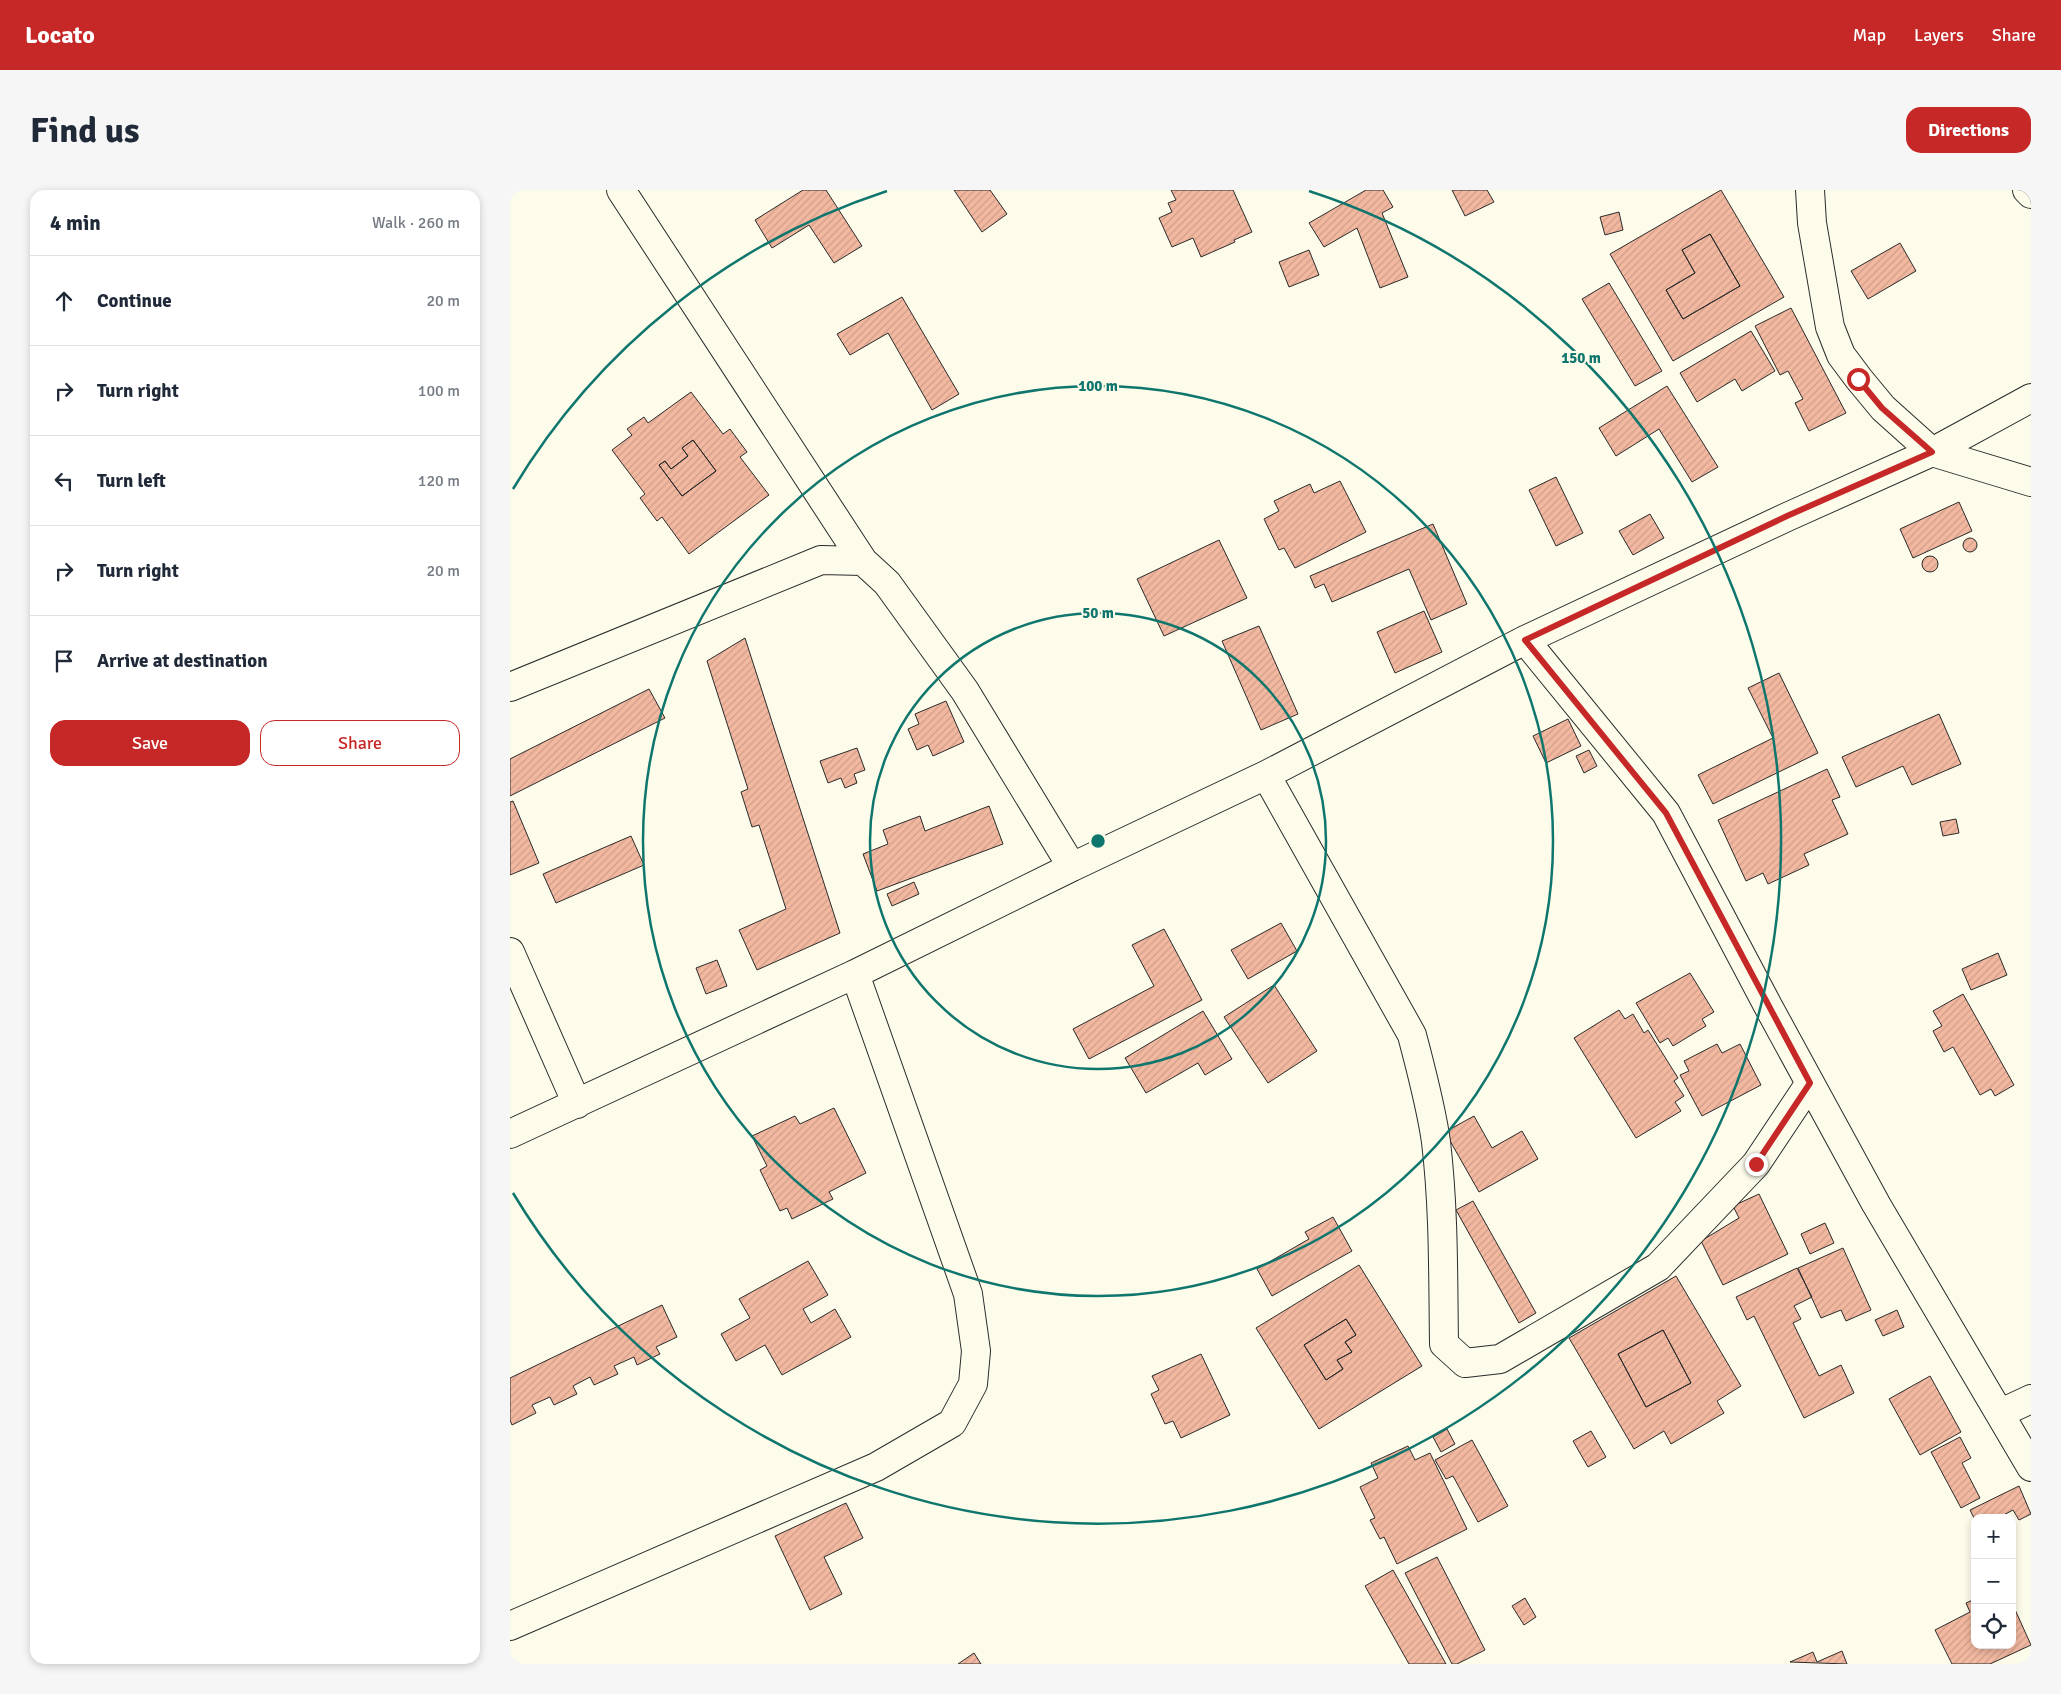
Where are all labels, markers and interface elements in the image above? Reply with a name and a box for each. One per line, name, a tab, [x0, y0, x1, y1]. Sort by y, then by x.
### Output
text: Locato	[25, 20, 95, 50]
text: Map	[1853, 24, 1886, 46]
text: Layers	[1914, 24, 1964, 46]
text: Share	[1992, 24, 2036, 46]
button: Directions	[1906, 107, 2031, 153]
text: Find us	[30, 109, 140, 152]
text: 4 min	[50, 210, 101, 236]
text: Walk · 260 m	[372, 213, 460, 233]
icon: ahead	[50, 287, 78, 315]
text: Continue	[97, 289, 172, 313]
text: 20 m	[426, 291, 460, 311]
text: 150 m	[1561, 349, 1601, 367]
route start	[1847, 368, 1870, 391]
icon: right	[50, 377, 78, 405]
text: 100 m	[1078, 377, 1118, 395]
text: Turn right	[97, 379, 179, 403]
text: 100 m	[418, 381, 460, 401]
icon: left	[50, 467, 78, 495]
text: Turn left	[97, 469, 166, 493]
text: 120 m	[418, 471, 460, 491]
icon: right	[50, 557, 78, 585]
text: Turn right	[97, 559, 179, 583]
text: 20 m	[426, 561, 460, 581]
text: 50 m	[1082, 604, 1114, 622]
icon: arrive	[50, 647, 78, 675]
text: Arrive at destination	[97, 649, 268, 673]
button: Save	[50, 720, 250, 766]
button: Share	[260, 720, 460, 766]
centre of rings	[1089, 832, 1107, 850]
route end	[1745, 1153, 1768, 1176]
map controls	[1971, 1514, 2016, 1649]
button: +	[1971, 1514, 2016, 1559]
button: −	[1971, 1559, 2016, 1604]
button: locate	[1971, 1604, 2016, 1649]

